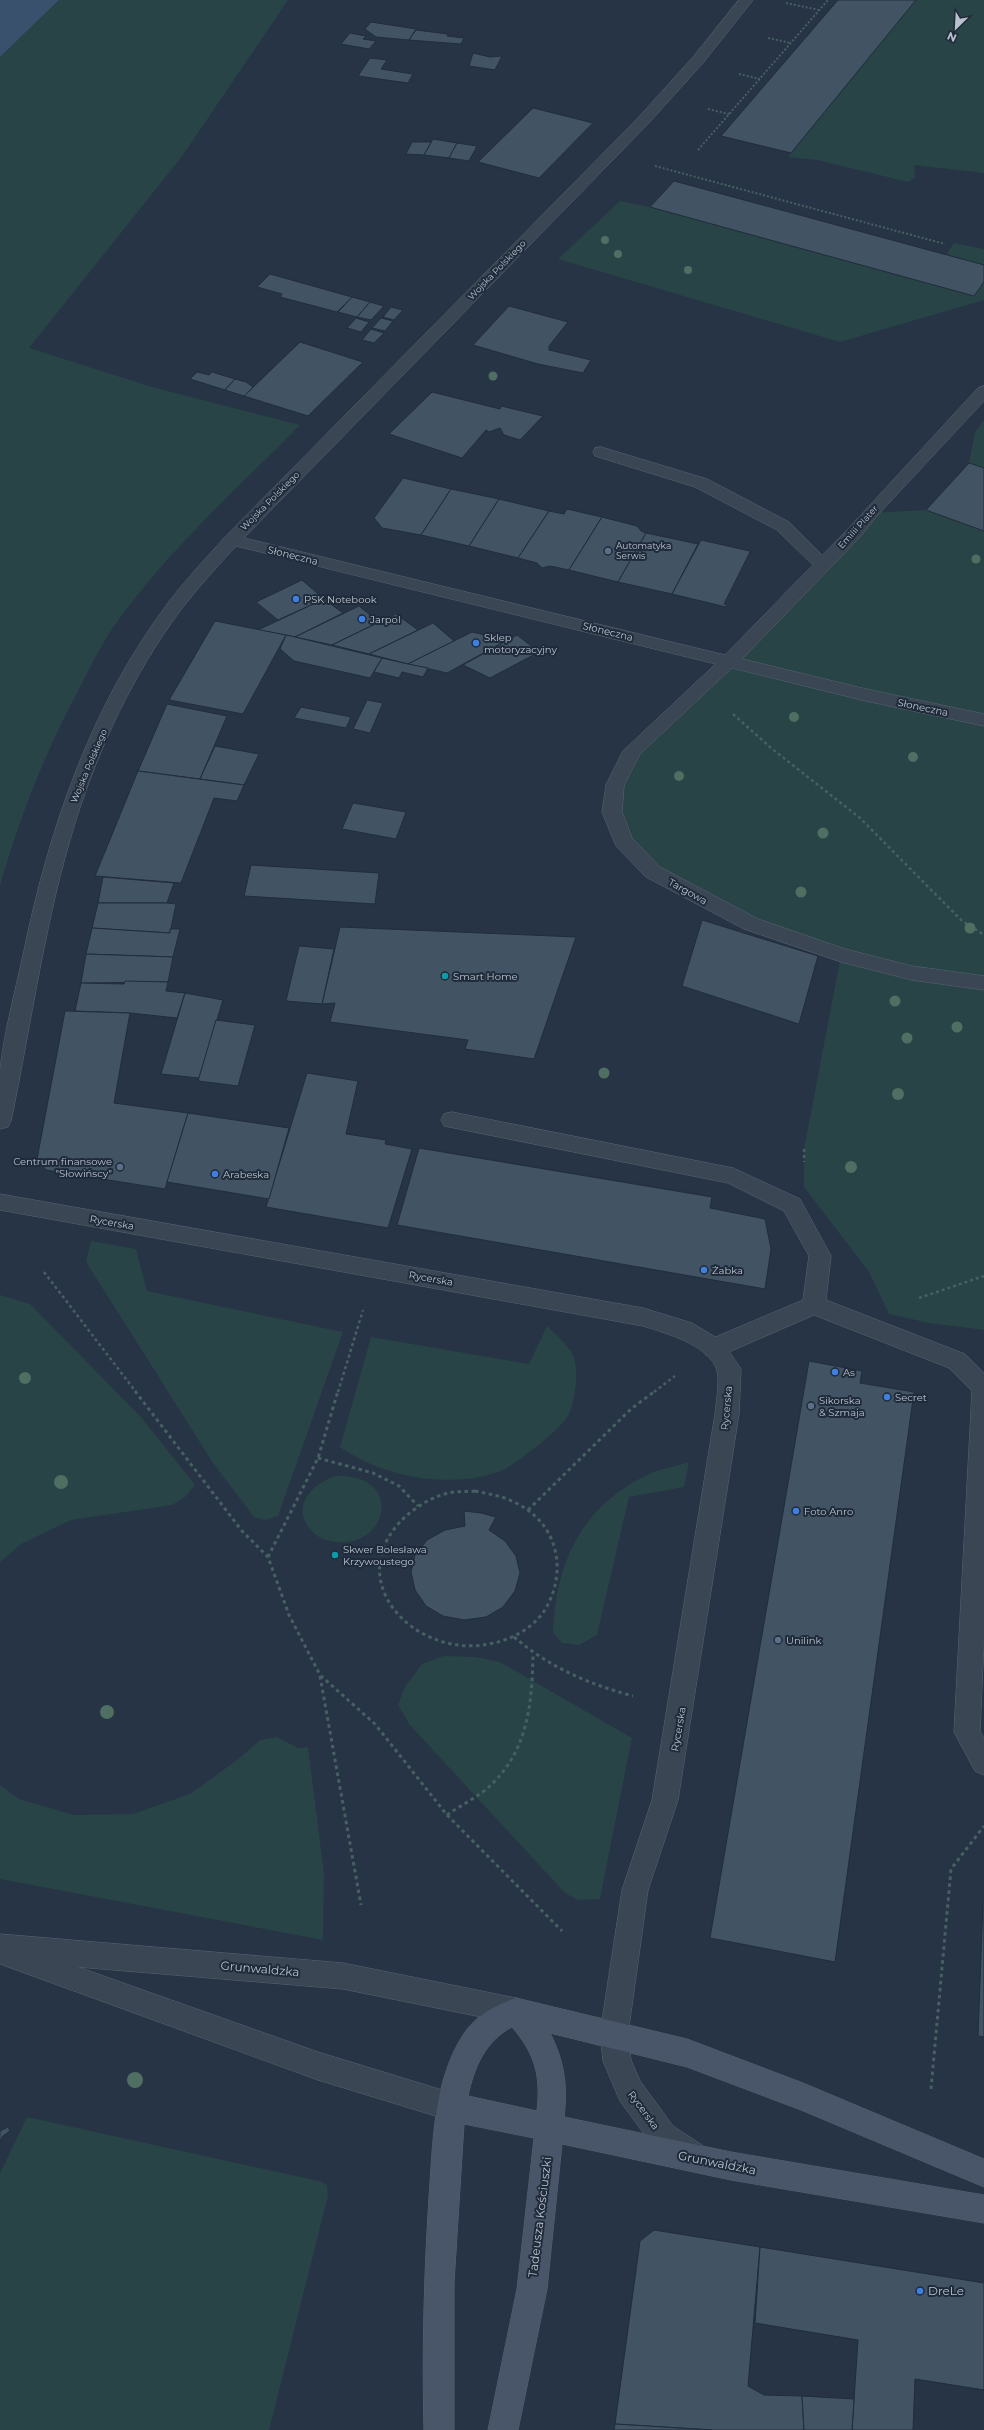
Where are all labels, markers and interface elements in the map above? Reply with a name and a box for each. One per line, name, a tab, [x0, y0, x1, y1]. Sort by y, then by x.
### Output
north arrow	[936, 8, 976, 48]
text: N	[945, 29, 959, 45]
street label: Wojska Polskiego	[465, 237, 528, 302]
street label: Wojska Polskiego	[238, 469, 302, 532]
street label: Emilii Plater	[835, 503, 880, 551]
place label: Automatyka Serwis	[616, 540, 671, 561]
street label: Słoneczna	[266, 543, 319, 568]
marker: Automatyka Serwis	[603, 546, 613, 556]
place label: PSK Notebook	[304, 593, 377, 606]
marker: PSK Notebook	[291, 594, 301, 604]
place label: Jarpol	[369, 613, 401, 626]
marker: Jarpol	[357, 614, 367, 624]
street label: Słoneczna	[581, 619, 634, 644]
place label: Sklep motoryzacyjny	[484, 631, 557, 656]
marker: Sklep motoryzacyjny	[471, 638, 481, 648]
street label: Słoneczna	[896, 696, 949, 719]
street label: Wojska Polskiego	[68, 727, 109, 804]
street label: Targowa	[666, 875, 710, 907]
place label: Smart Home	[453, 970, 518, 983]
marker: Smart Home	[440, 971, 450, 981]
place label: Centrum finansowe "Słowińscy"	[13, 1155, 112, 1180]
marker: Centrum finansowe "Słowińscy"	[115, 1162, 125, 1172]
place label: Arabeska	[223, 1168, 269, 1181]
marker: Arabeska	[210, 1169, 220, 1179]
street label: Rycerska	[89, 1212, 135, 1233]
place label: Żabka	[712, 1264, 743, 1277]
marker: Żabka	[699, 1265, 709, 1275]
street label: Rycerska	[408, 1268, 454, 1289]
place label: As	[843, 1366, 855, 1379]
marker: As	[830, 1367, 840, 1377]
street label: Rycerska	[718, 1385, 735, 1431]
place label: Secret	[895, 1391, 927, 1404]
marker: Secret	[882, 1392, 892, 1402]
place label: Sikorska & Szmaja	[819, 1394, 865, 1419]
marker: Sikorska & Szmaja	[806, 1401, 816, 1411]
place label: Foto Anro	[804, 1505, 853, 1518]
marker: Foto Anro	[791, 1506, 801, 1516]
place label: Skwer Bolesława Krzywoustego	[343, 1543, 427, 1568]
marker: Skwer Bolesława Krzywoustego	[330, 1550, 340, 1560]
place label: Unilink	[786, 1634, 822, 1647]
marker: Unilink	[773, 1635, 783, 1645]
street label: Rycerska	[668, 1706, 689, 1752]
street label: Grunwaldzka	[220, 1958, 300, 1979]
street label: Rycerska	[625, 2088, 662, 2132]
street label: Grunwaldzka	[677, 2148, 757, 2177]
street label: Tadeusza Kościuszki	[525, 2156, 554, 2278]
place label: DreLe	[928, 2283, 964, 2298]
marker: DreLe	[915, 2286, 925, 2296]

